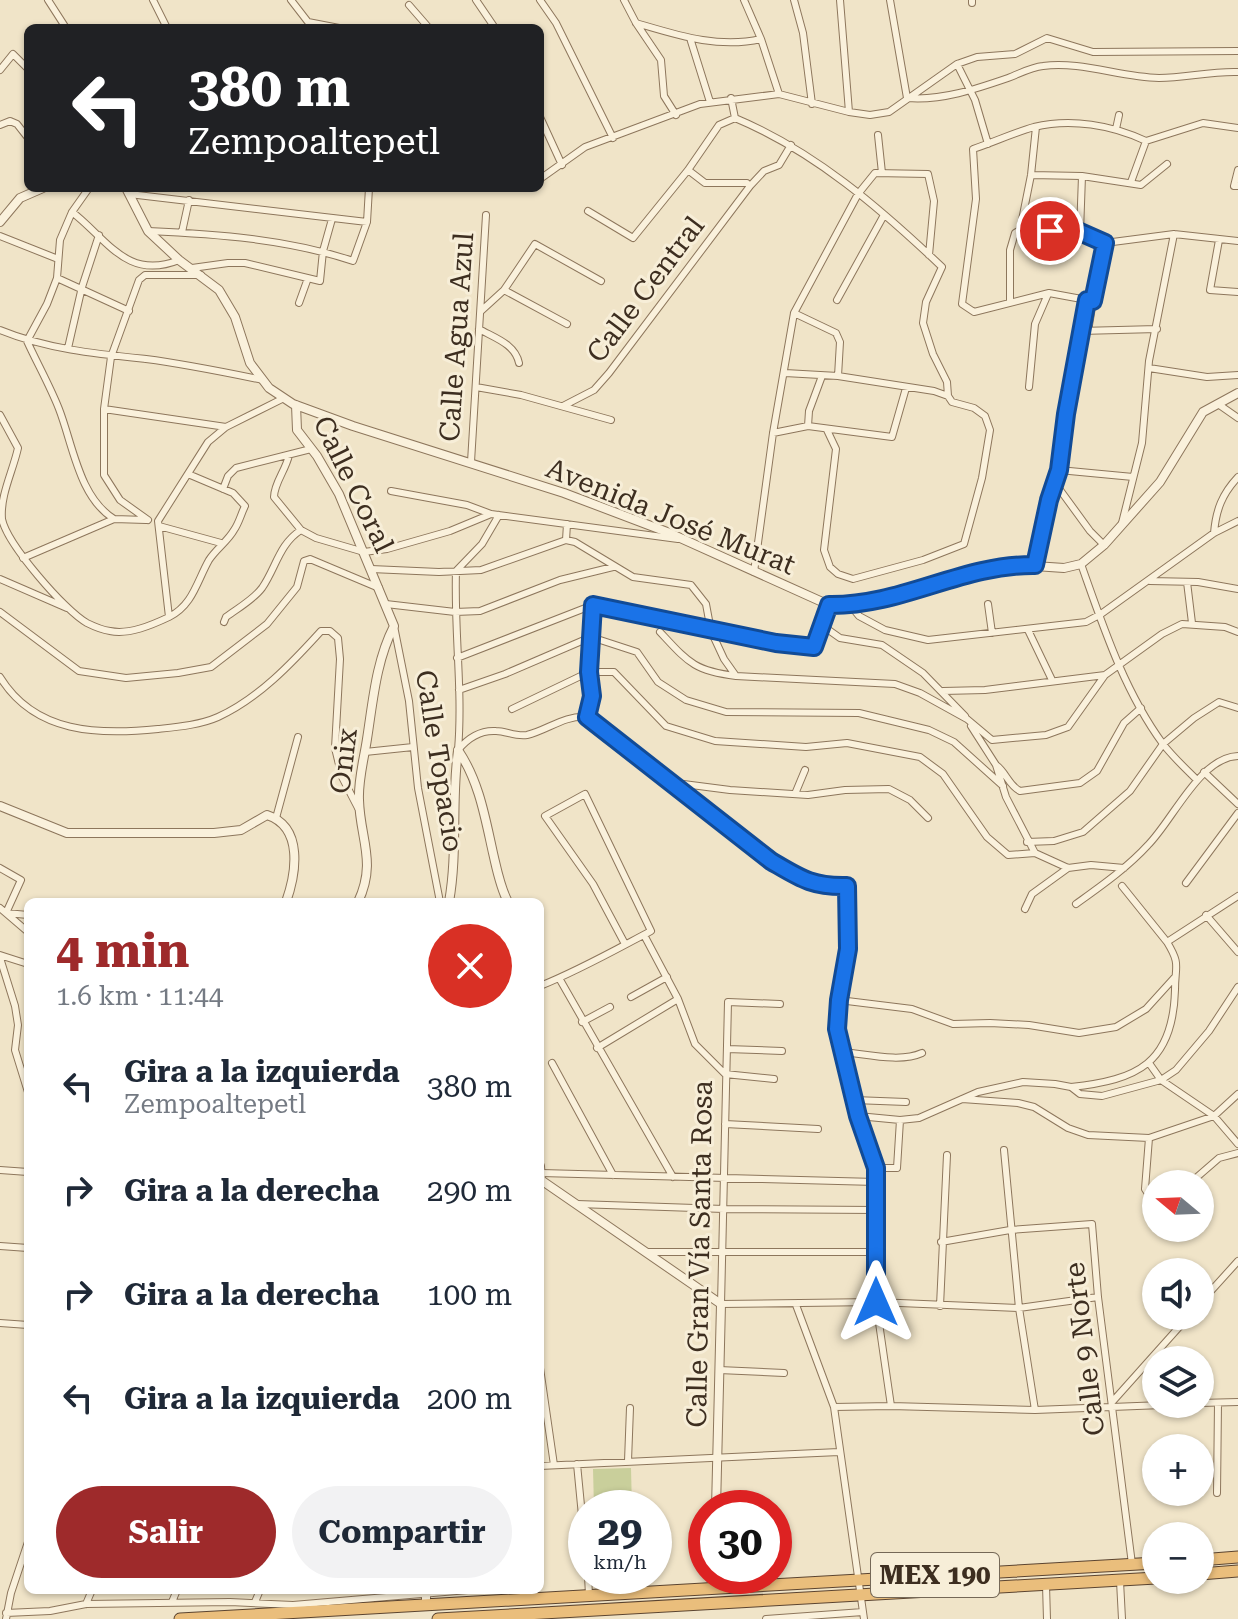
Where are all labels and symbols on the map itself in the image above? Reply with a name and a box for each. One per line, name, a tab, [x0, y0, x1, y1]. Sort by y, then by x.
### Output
pin	[1016, 197, 1084, 265]
street label: Calle Central	[580, 210, 711, 369]
street label: Calle Agua Azul	[433, 231, 480, 443]
street label: Calle Coral	[306, 411, 401, 558]
street label: Avenida José Murat	[541, 451, 800, 582]
street label: Calle Topacio	[409, 668, 470, 854]
street label: Onix	[323, 727, 364, 796]
street label: Calle Gran Vía Santa Rosa	[680, 1080, 719, 1428]
north arrow	[1142, 1170, 1214, 1242]
position arrow	[834, 1260, 918, 1344]
street label: Calle 9 Norte	[1057, 1260, 1112, 1438]
speed limit sign: 30	[688, 1490, 792, 1594]
road number: MEX 190	[871, 1553, 999, 1597]

